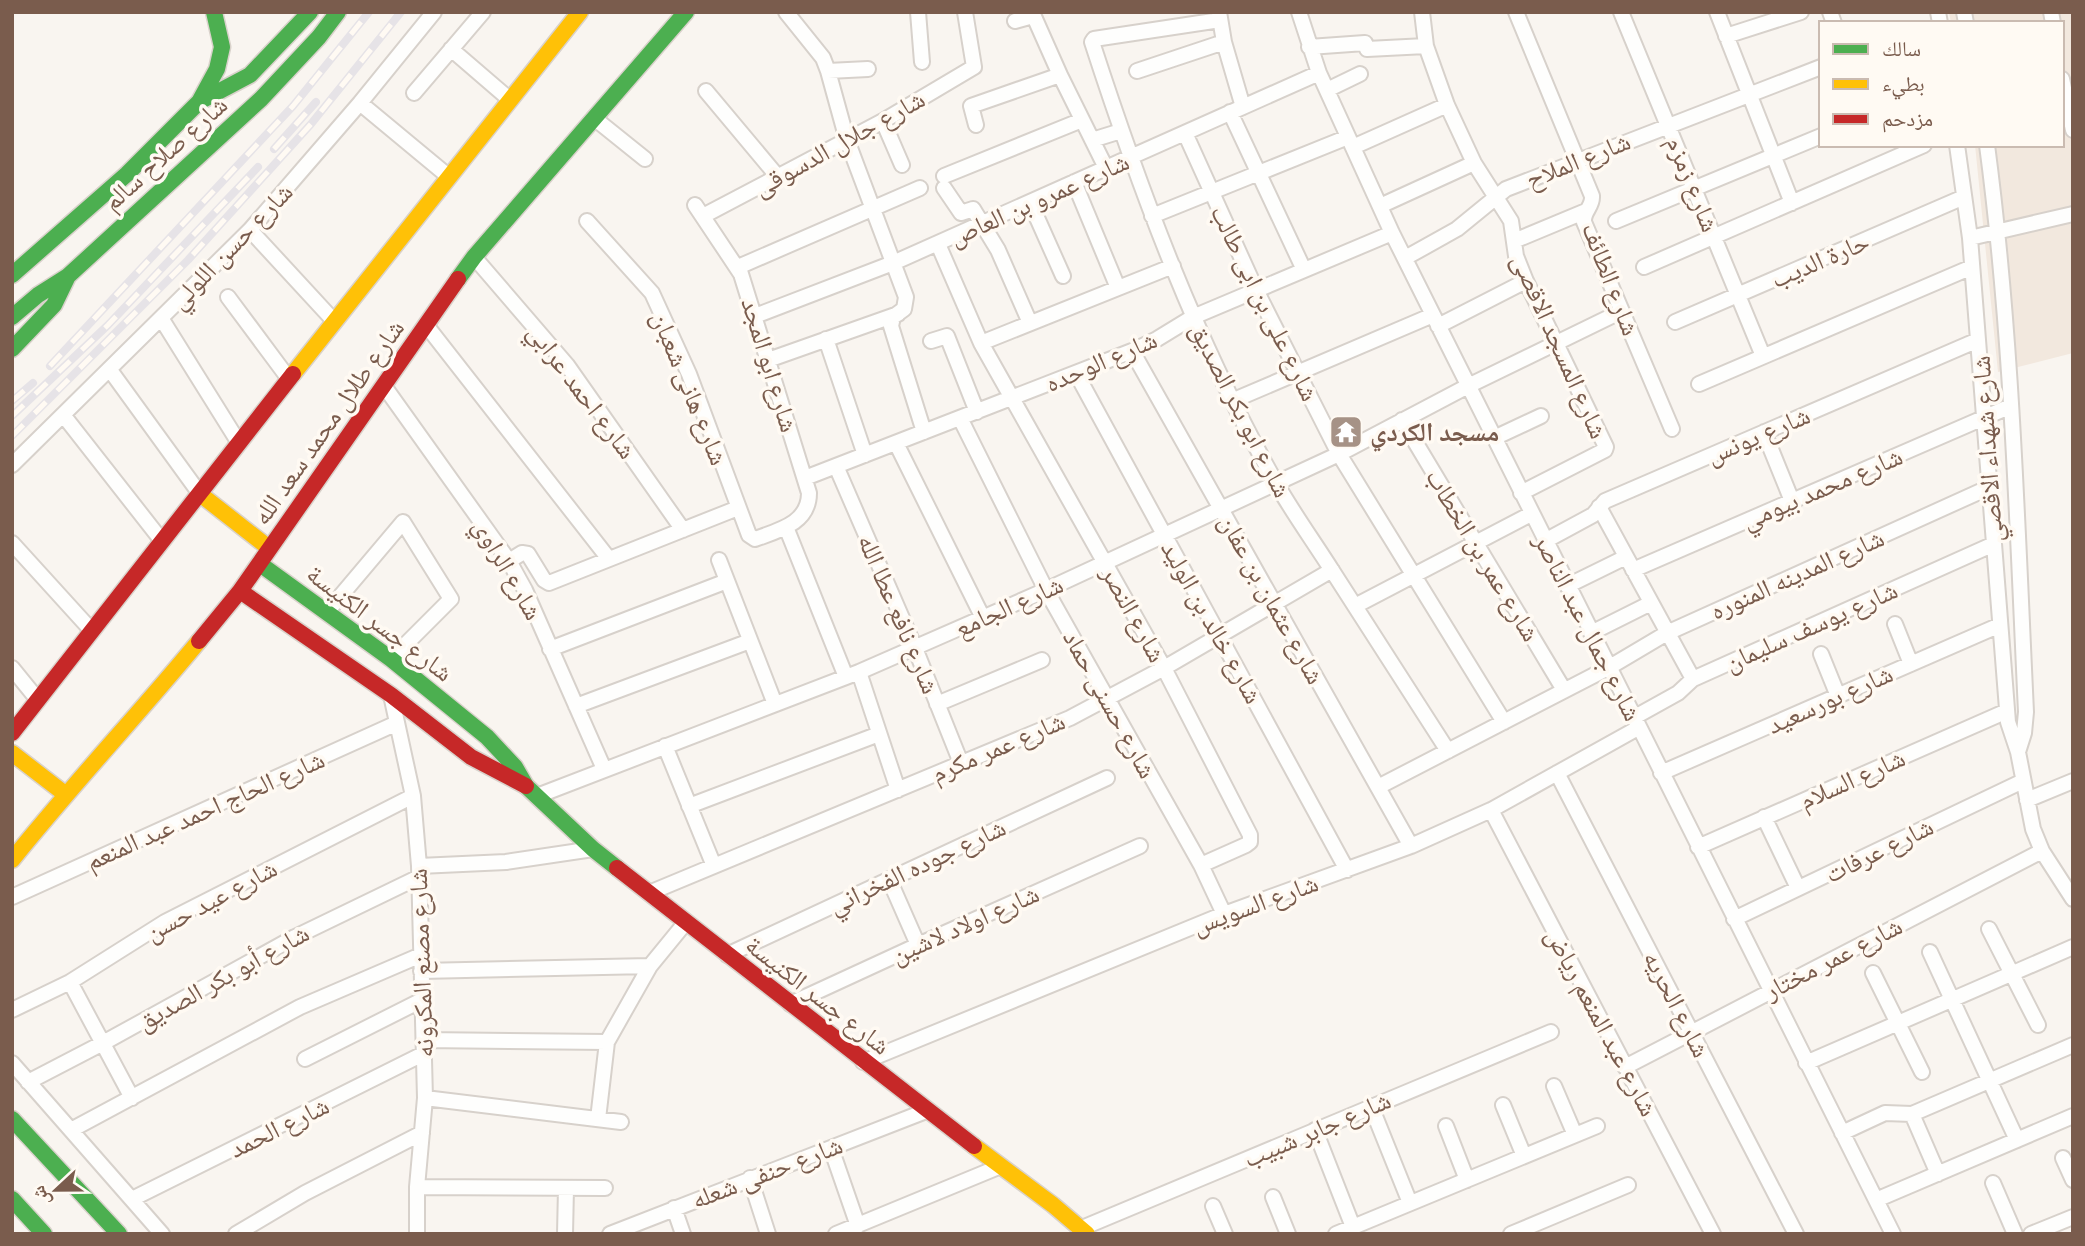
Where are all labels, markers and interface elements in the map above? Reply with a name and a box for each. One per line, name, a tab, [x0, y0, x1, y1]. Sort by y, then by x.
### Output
legend	[1819, 21, 2064, 147]
text: سالك	[1882, 36, 1921, 61]
text: بطيء	[1882, 71, 1925, 100]
street label: شارع جلال الدسوقى	[748, 83, 930, 203]
street label: شارع صلاح سالم	[96, 89, 235, 218]
text: مزدحم	[1882, 106, 1933, 133]
street label: شارع الملاح	[1521, 125, 1635, 195]
street label: شارع زمزم	[1658, 131, 1727, 237]
street label: شارع عمرو بن العاص	[944, 145, 1134, 253]
street label: شارع حسن اللولي	[163, 176, 303, 319]
street label: شارع على بن ابى طالب	[1204, 200, 1326, 406]
street label: شارع الطائف	[1575, 218, 1647, 340]
street label: حارة الديب	[1766, 225, 1874, 295]
street label: شارع المسجد الاقصى	[1505, 249, 1615, 443]
street label: شارع ابو المجد	[734, 294, 806, 436]
street label: شارع هانى شعبان	[645, 306, 735, 470]
street label: شارع طلال محمد سعد الله	[245, 313, 411, 531]
street label: شارع احمد عرابي	[517, 317, 643, 468]
street label: شارع ابو بكر الصديق	[1183, 317, 1299, 503]
street label: شارع الوحده	[1040, 323, 1162, 399]
street label: شارع شهداء الاقصي	[1965, 354, 2014, 543]
street label: شارع يونس	[1701, 399, 1815, 471]
temple icon: مسجد الكردي	[1327, 413, 1365, 451]
place label: مسجد الكردي	[1370, 416, 1499, 452]
street label: شارع محمد بيومي	[1737, 440, 1909, 541]
street label: شارع عمر بن الخطاب	[1419, 463, 1547, 647]
street label: شارع عثمان بن عفان	[1212, 508, 1332, 690]
street label: شارع الراوي	[462, 513, 550, 628]
street label: شارع المدينه المنوره	[1705, 521, 1889, 627]
street label: شارع جمال عبد الناصر	[1526, 527, 1649, 726]
street label: شارع نافع عطا الله	[850, 530, 947, 699]
street label: شارع خالد بن الوليد	[1154, 535, 1270, 709]
street label: شارع جسر الكنيسة	[300, 558, 460, 688]
street label: شارع النصر	[1094, 559, 1174, 668]
street label: شارع الجامع	[950, 568, 1069, 645]
street label: شارع يوسف سليمان	[1720, 574, 1902, 678]
street label: شارع حسنى حماد	[1056, 624, 1164, 784]
street label: شارع بورسعيد	[1762, 657, 1898, 741]
street label: شارع عمر مكرم	[926, 704, 1071, 791]
street label: شارع السلام	[1794, 741, 1911, 818]
street label: شارع الحاج احمد عبد المنعم	[81, 743, 330, 878]
street label: شارع عرفات	[1820, 810, 1938, 890]
street label: شارع جوده الفخراني	[823, 811, 1013, 925]
street label: شارع عيد حسن	[140, 852, 282, 948]
street label: شارع السويس	[1188, 866, 1322, 942]
street label: شارع مصنع المكرونه	[402, 868, 441, 1058]
street label: شارع اولاد لاشين	[886, 877, 1044, 971]
street label: شارع عمر مختار	[1758, 910, 1907, 1007]
street label: شارع أبو بكر الصديق	[131, 916, 315, 1038]
street label: شارع عبد المنعم رياض	[1538, 922, 1665, 1122]
street label: شارع جسر الكنيسة	[739, 929, 897, 1061]
street label: شارع الحريه	[1637, 945, 1717, 1063]
street label: شارع جابر شبيب	[1238, 1084, 1396, 1174]
street label: شارع الحمد	[224, 1089, 334, 1165]
street label: شارع حنفى شعله	[687, 1129, 847, 1215]
north arrow	[21, 1155, 91, 1225]
text: ش	[26, 1183, 55, 1210]

